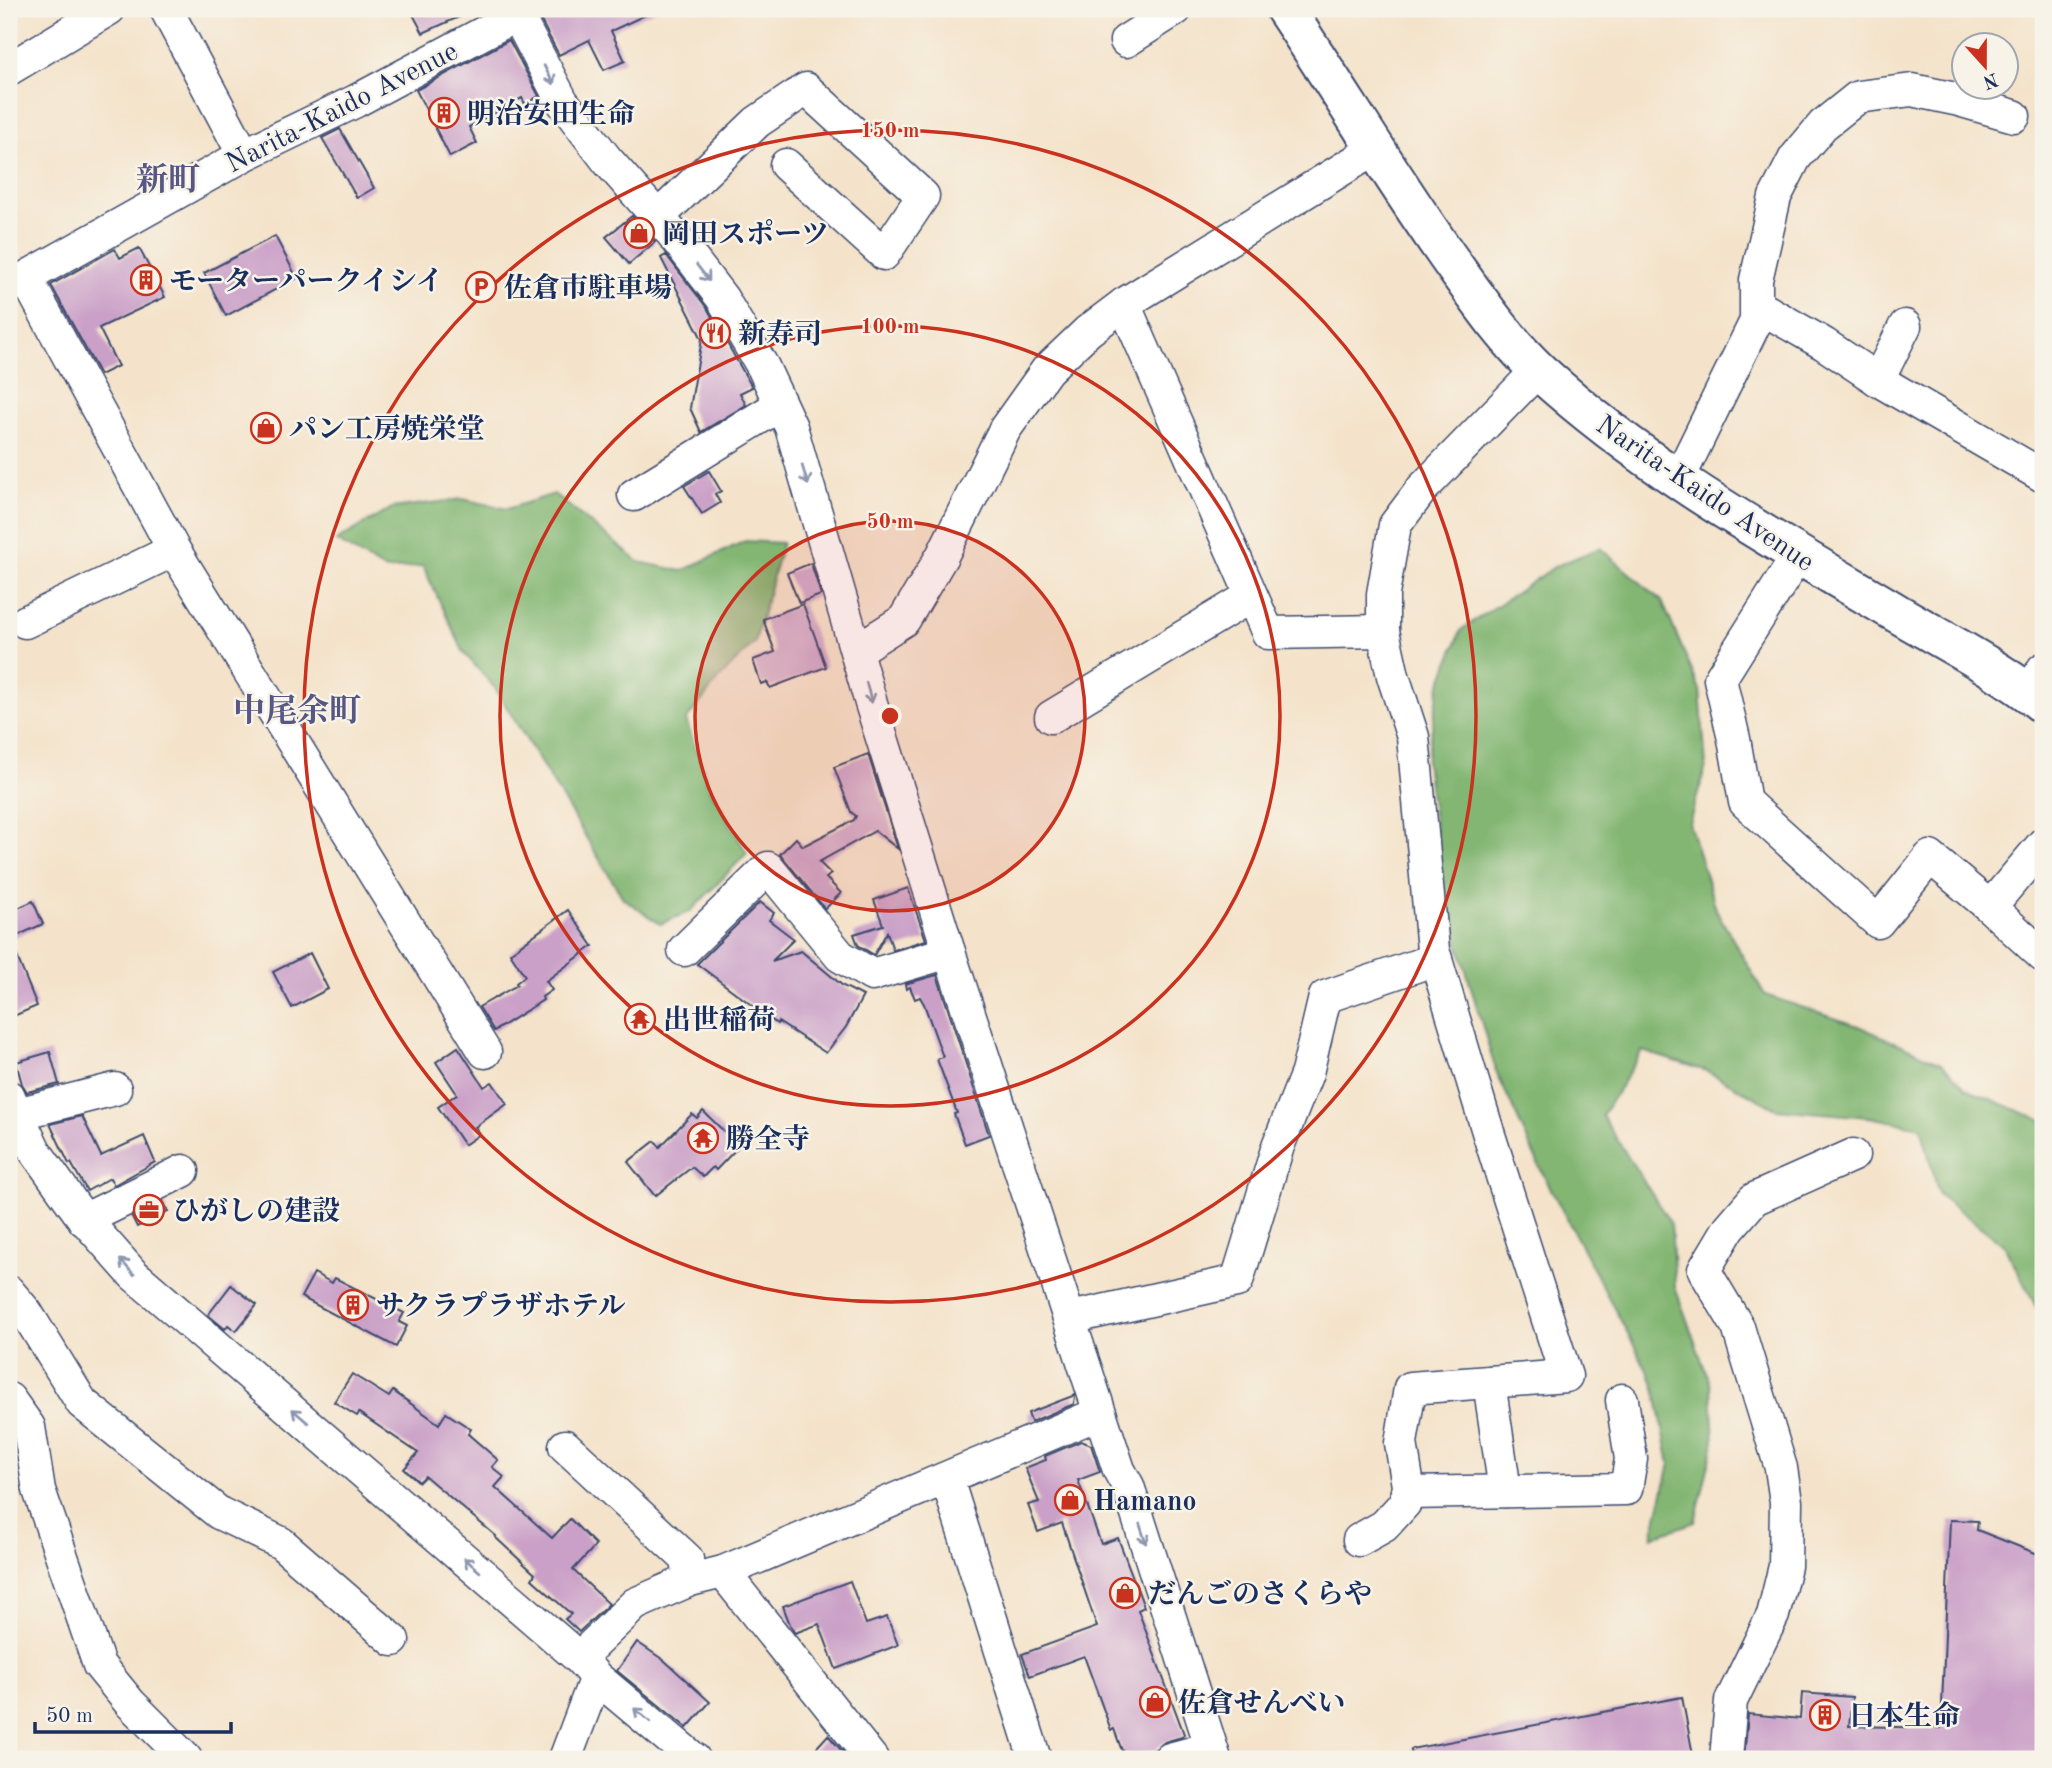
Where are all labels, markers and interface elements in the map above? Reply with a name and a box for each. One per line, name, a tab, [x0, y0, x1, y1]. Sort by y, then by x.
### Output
north arrow	[1951, 32, 2021, 102]
street label: Narita-Kaido Avenue	[222, 38, 463, 179]
one-way arrow	[542, 64, 556, 85]
text: N	[1980, 68, 2000, 91]
building icon: 明治安田生命	[427, 96, 461, 130]
place label: 明治安田生命	[467, 98, 635, 130]
text: 150 m	[860, 121, 920, 142]
district label: 新町	[136, 162, 200, 198]
shop icon: 岡田スポーツ	[622, 216, 656, 250]
place label: 岡田スポーツ	[662, 219, 829, 250]
building icon: モーターパークイシイ	[129, 263, 163, 297]
one-way arrow	[696, 263, 711, 282]
place label: モーターパークイシイ	[169, 267, 444, 297]
parking icon: 佐倉市駐車場	[464, 270, 498, 304]
place label: 佐倉市駐車場	[504, 273, 672, 304]
restaurant icon: 新寿司	[698, 316, 732, 350]
text: 100 m	[860, 317, 920, 338]
place label: 新寿司	[738, 319, 822, 350]
shop icon: パン工房焼栄堂	[249, 411, 283, 445]
street label: Narita-Kaido Avenue	[1590, 411, 1818, 578]
place label: パン工房焼栄堂	[289, 414, 485, 445]
one-way arrow	[800, 464, 813, 486]
text: 50 m	[866, 512, 914, 533]
one-way arrow	[863, 681, 876, 704]
district label: 中尾余町	[233, 693, 361, 729]
centre of rings	[878, 704, 902, 728]
temple icon: 出世稲荷	[623, 1002, 657, 1036]
place label: 出世稲荷	[663, 1005, 775, 1036]
temple icon: 勝全寺	[686, 1121, 720, 1155]
place label: 勝全寺	[726, 1124, 810, 1155]
office icon: ひがしの建設	[132, 1193, 166, 1227]
place label: ひがしの建設	[172, 1196, 340, 1227]
one-way arrow	[119, 1259, 136, 1276]
building icon: サクラプラザホテル	[336, 1288, 370, 1322]
place label: サクラプラザホテル	[376, 1291, 625, 1322]
one-way arrow	[291, 1408, 309, 1424]
shop icon: Hamano	[1053, 1483, 1087, 1517]
place label: Hamano	[1093, 1489, 1197, 1517]
one-way arrow	[1138, 1522, 1150, 1544]
one-way arrow	[463, 1557, 481, 1573]
shop icon: だんごのさくらや	[1108, 1576, 1142, 1610]
place label: だんごのさくらや	[1148, 1579, 1372, 1610]
shop icon: 佐倉せんべい	[1138, 1685, 1172, 1719]
place label: 佐倉せんべい	[1178, 1688, 1345, 1719]
scale bar	[35, 1691, 231, 1735]
building icon: 日本生命	[1808, 1698, 1842, 1732]
place label: 日本生命	[1848, 1701, 1960, 1732]
text: 50 m	[46, 1706, 93, 1727]
one-way arrow	[633, 1707, 651, 1723]

